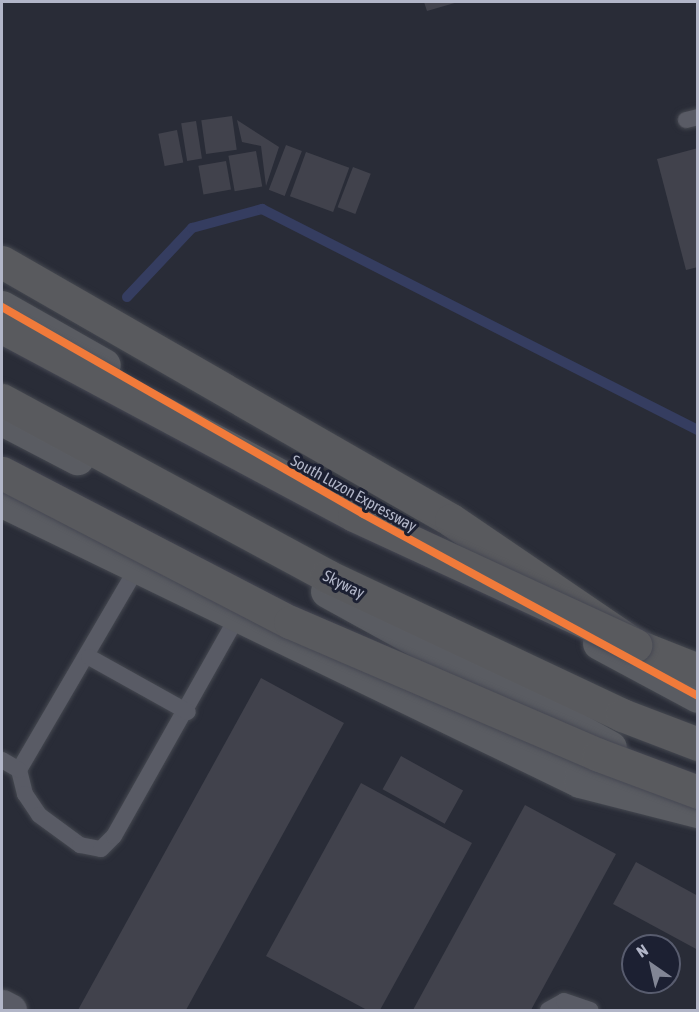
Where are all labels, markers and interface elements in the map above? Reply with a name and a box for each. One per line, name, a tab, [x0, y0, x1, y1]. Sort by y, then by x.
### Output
street label: South Luzon Expressway	[288, 450, 420, 536]
street label: Skyway	[320, 566, 368, 602]
north arrow	[621, 934, 681, 994]
text: N	[633, 941, 651, 961]

